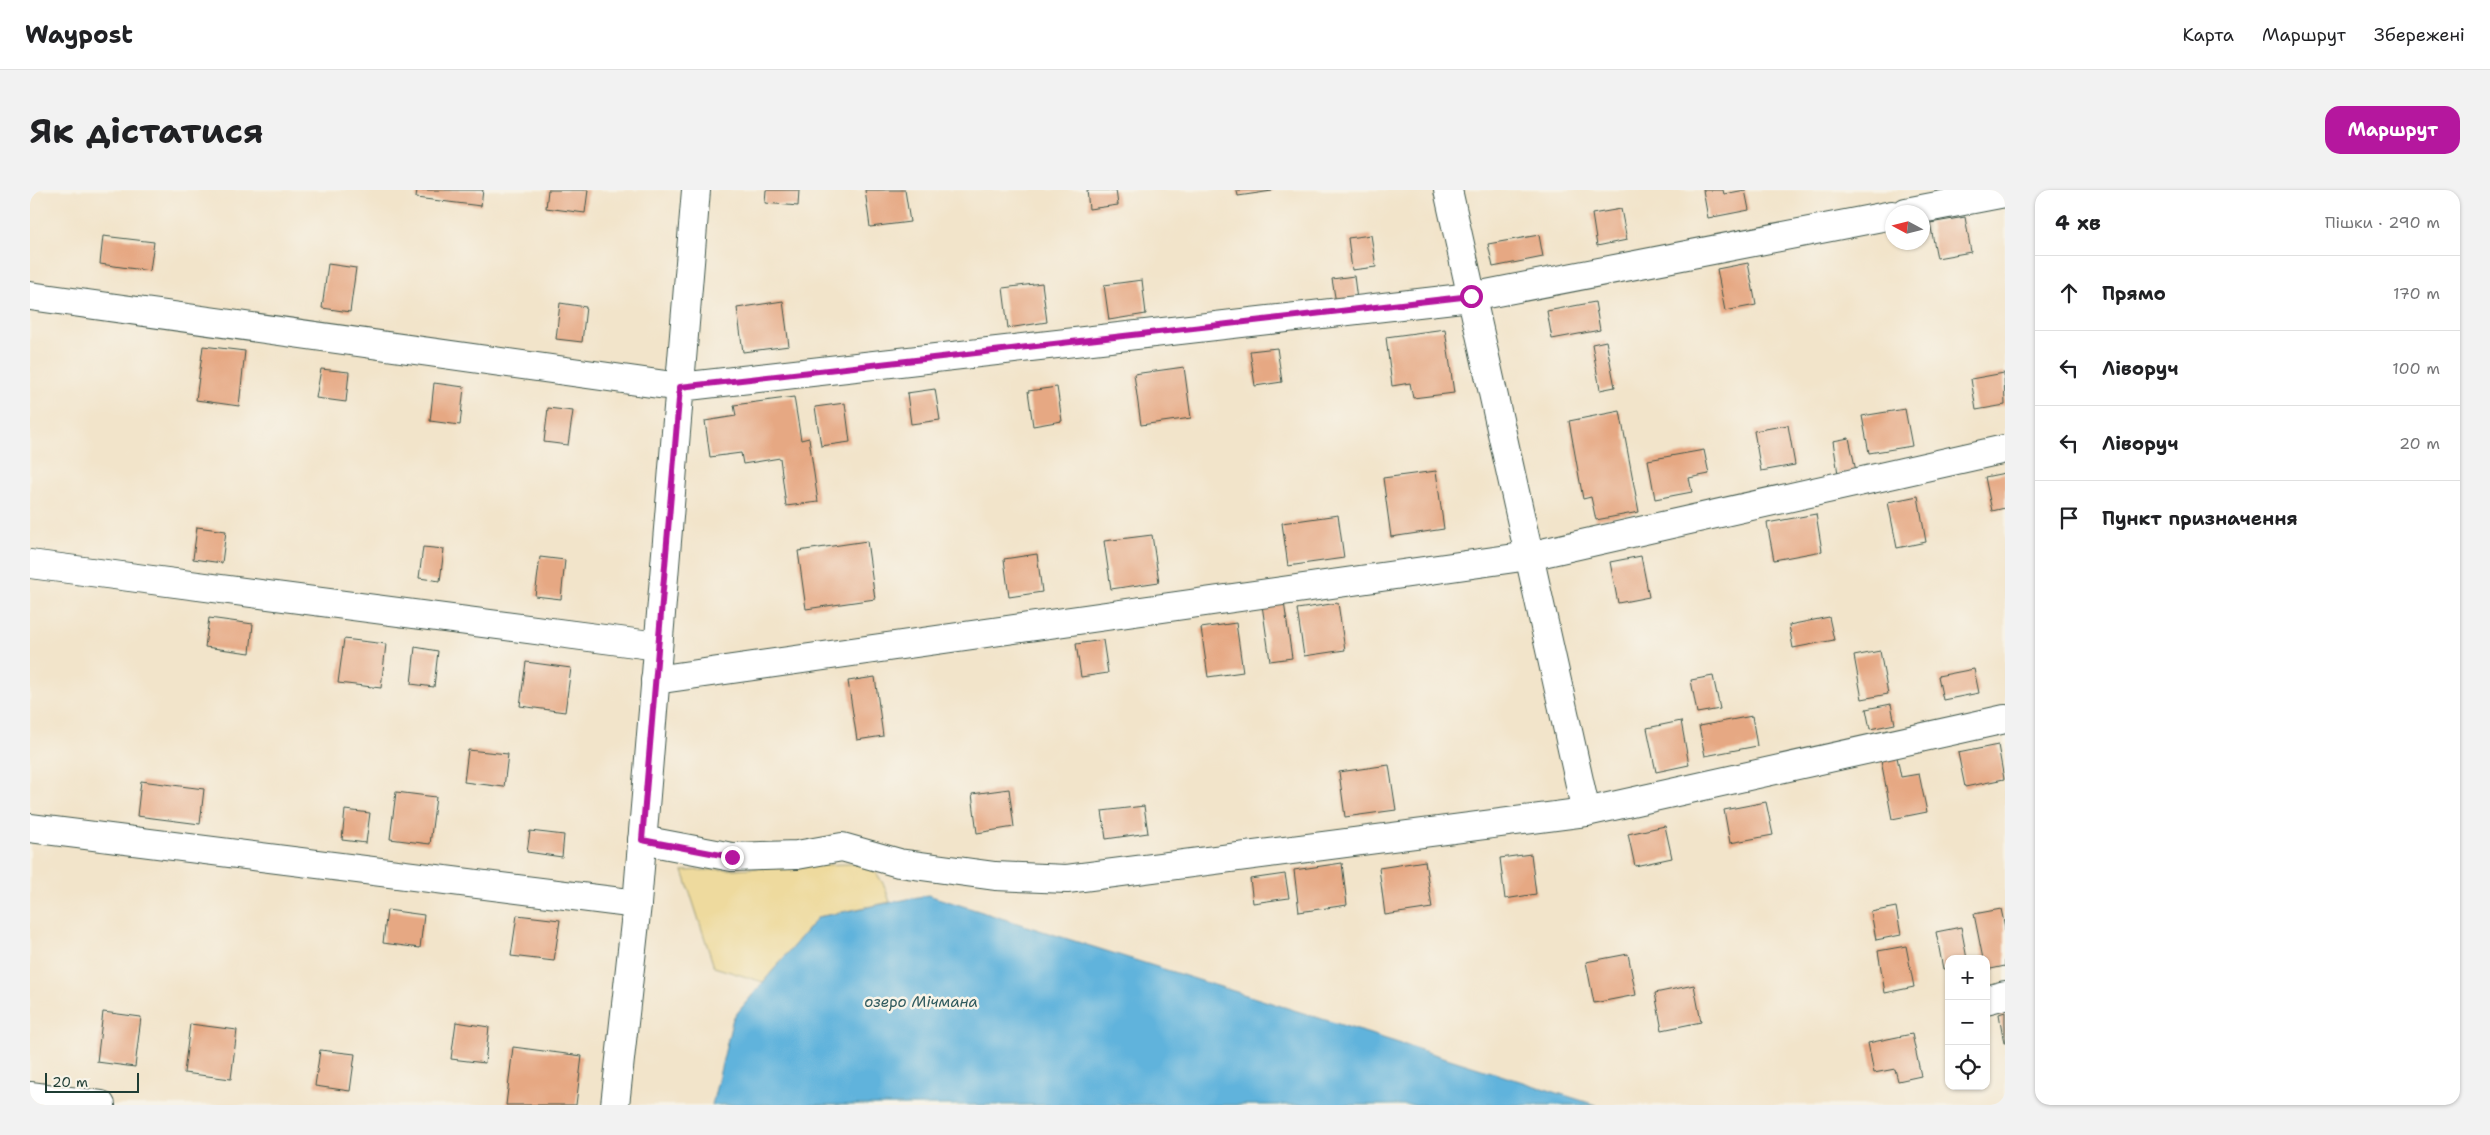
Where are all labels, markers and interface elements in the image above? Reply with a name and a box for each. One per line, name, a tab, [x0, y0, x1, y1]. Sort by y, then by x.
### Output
text: Waypost	[25, 19, 133, 51]
text: Карта	[2182, 23, 2234, 47]
text: Маршрут	[2262, 23, 2346, 47]
text: Збережені	[2374, 23, 2465, 47]
button: Маршрут	[2325, 106, 2460, 154]
text: Як дістатися	[30, 107, 264, 154]
north arrow	[1885, 205, 1930, 250]
text: 4 хв	[2055, 209, 2101, 237]
text: Пішки · 290 m	[2325, 212, 2440, 233]
icon: ahead	[2055, 279, 2083, 307]
text: Прямо	[2102, 281, 2166, 306]
text: 170 m	[2393, 283, 2440, 304]
route start	[1460, 285, 1483, 308]
icon: left	[2055, 354, 2083, 382]
text: Ліворуч	[2102, 356, 2178, 381]
text: 100 m	[2392, 358, 2440, 379]
icon: left	[2055, 429, 2083, 457]
text: Ліворуч	[2102, 431, 2178, 456]
text: 20 m	[2399, 433, 2440, 454]
icon: arrive	[2055, 504, 2083, 532]
text: Пункт призначення	[2102, 506, 2298, 531]
route end	[721, 846, 744, 869]
map controls	[1945, 955, 1990, 1090]
button: +	[1945, 955, 1990, 1000]
water label: озеро Мічмана	[864, 992, 978, 1012]
button: −	[1945, 1000, 1990, 1045]
button: locate	[1945, 1045, 1990, 1090]
scale bar	[45, 1070, 139, 1093]
text: 20 m	[52, 1073, 88, 1091]

